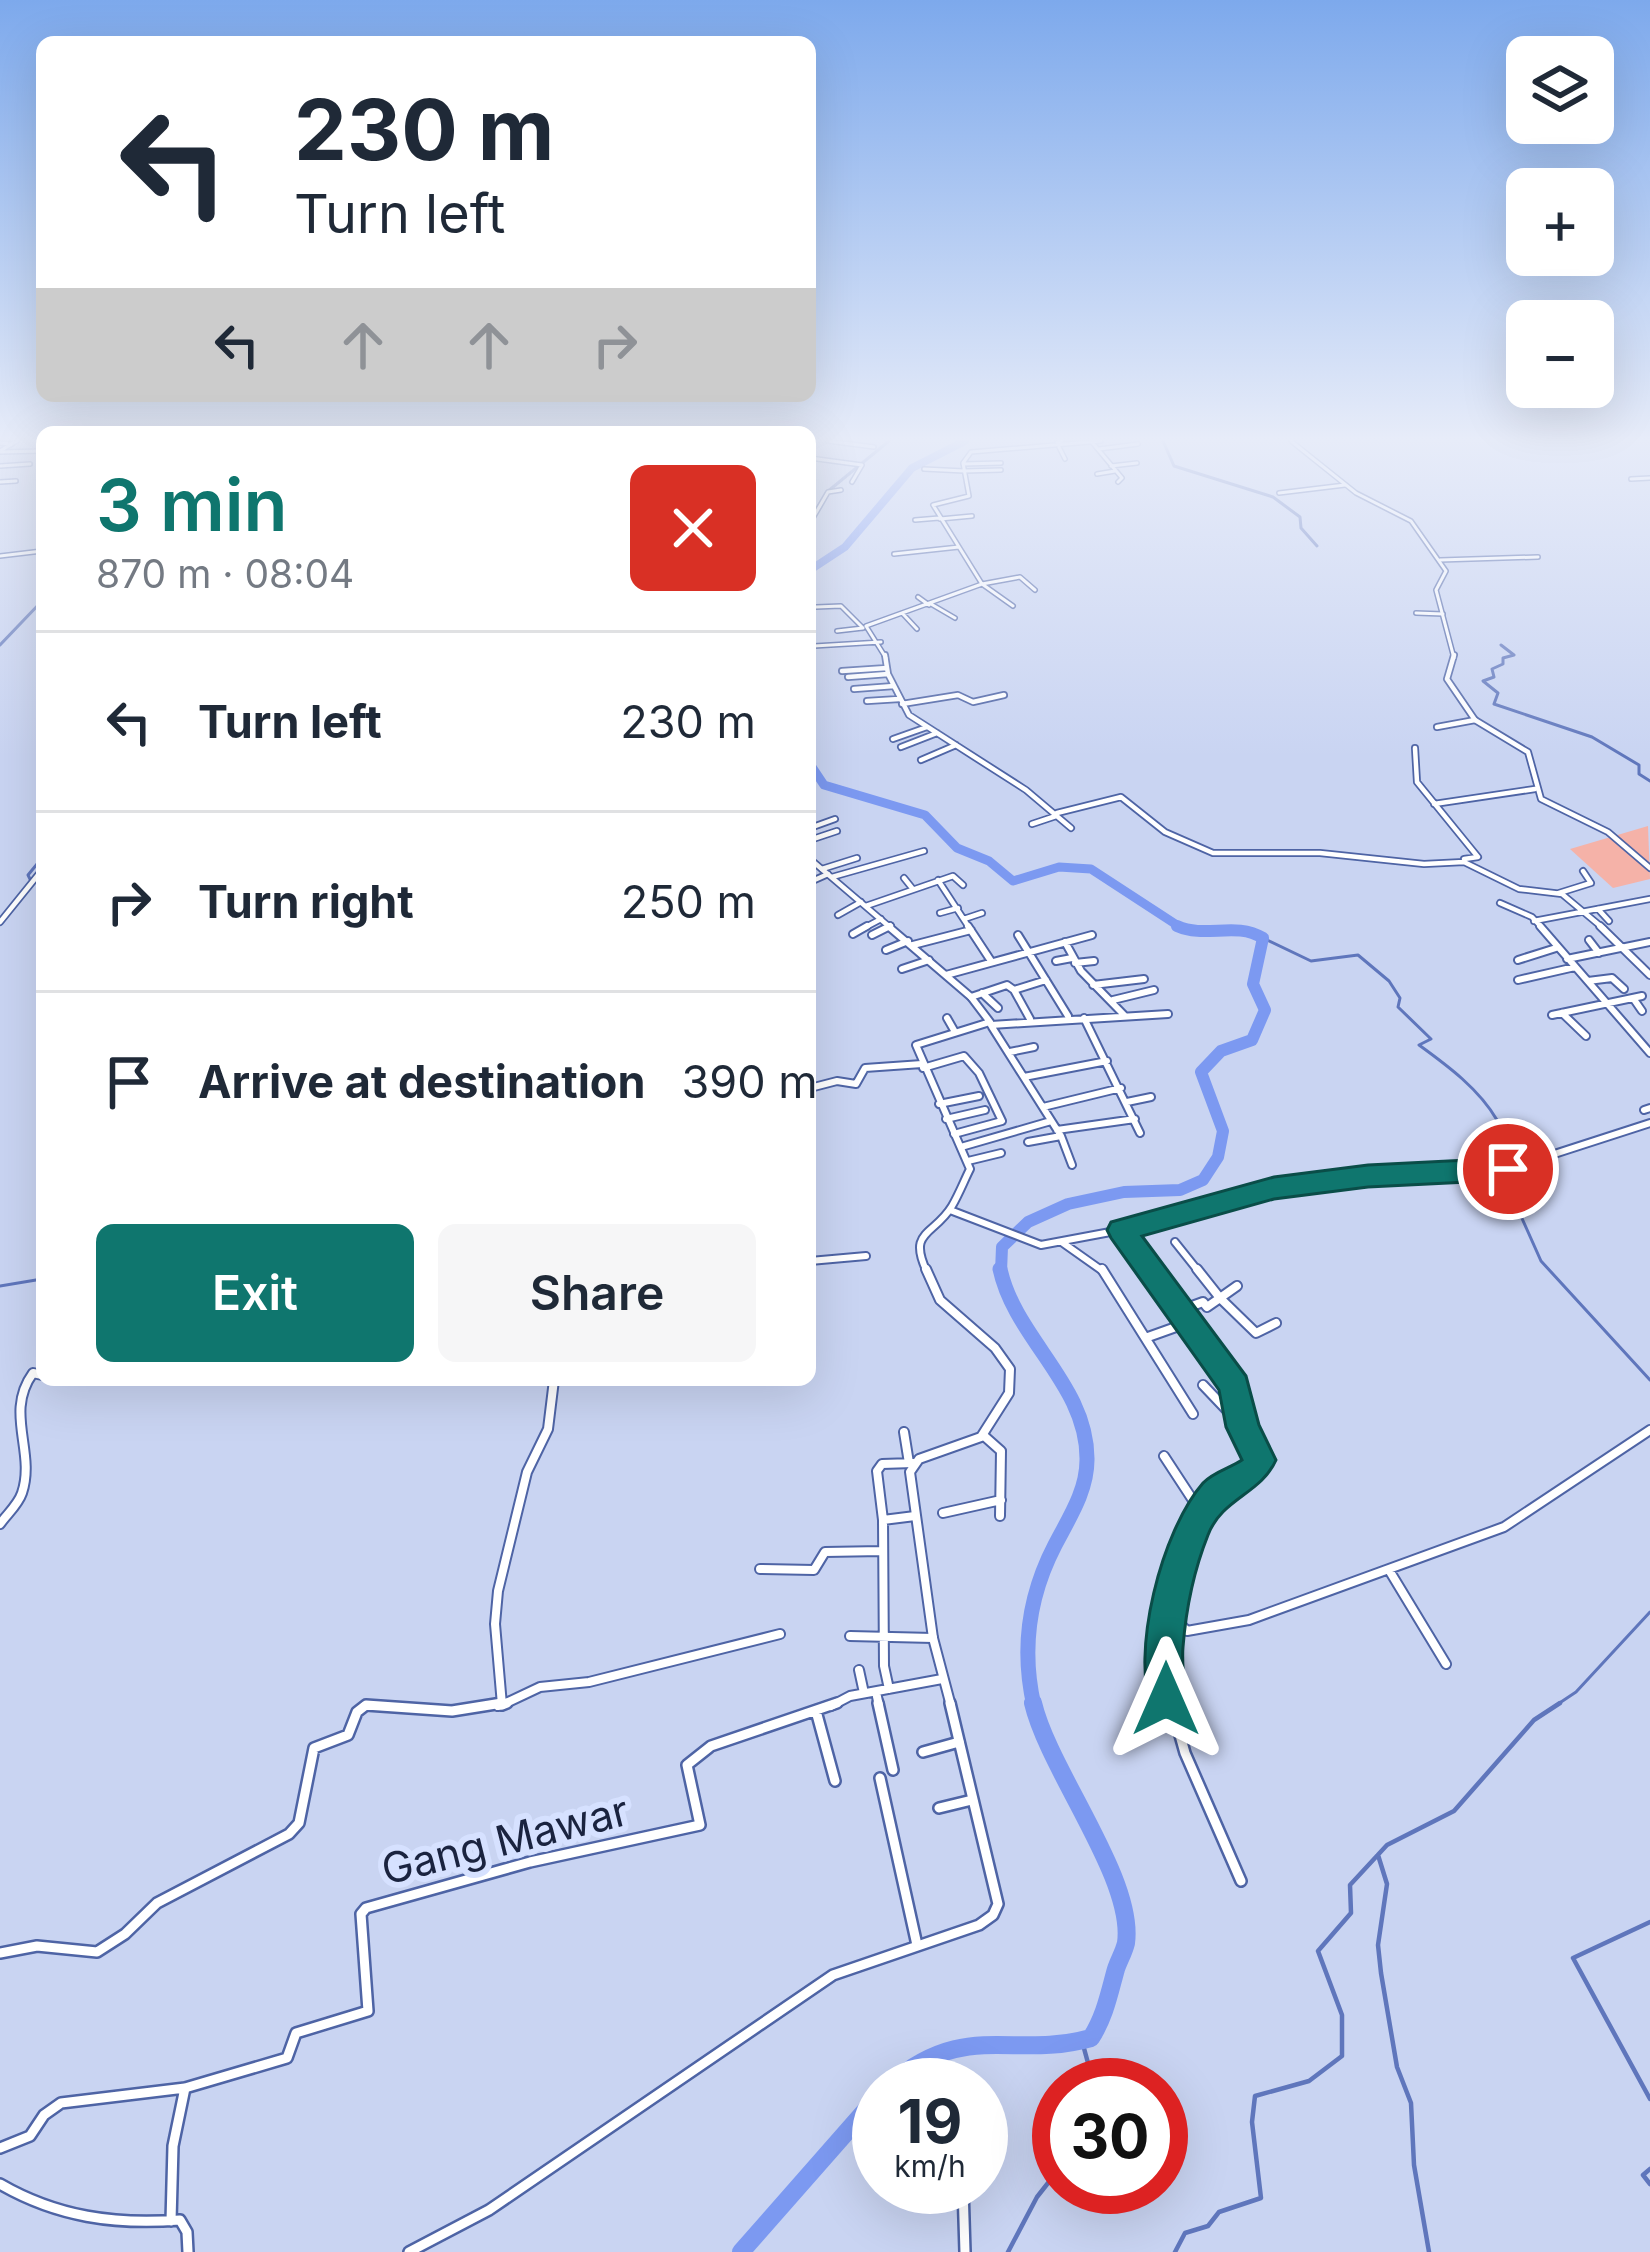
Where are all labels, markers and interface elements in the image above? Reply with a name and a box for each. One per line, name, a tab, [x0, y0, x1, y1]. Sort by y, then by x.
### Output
map controls	[1506, 36, 1614, 408]
button: layers	[1506, 36, 1614, 144]
text: 230 m	[294, 79, 554, 180]
icon: left	[96, 84, 252, 240]
button: +	[1506, 168, 1614, 276]
text: Turn left	[294, 181, 505, 246]
button: −	[1506, 300, 1614, 408]
icon: left	[204, 312, 270, 378]
icon: ahead	[330, 312, 396, 378]
icon: ahead	[456, 312, 522, 378]
icon: right	[582, 312, 648, 378]
text: 3 min	[96, 461, 288, 548]
button: close	[630, 465, 756, 591]
text: 870 m · 08:04	[96, 550, 354, 597]
icon: left	[96, 689, 162, 755]
text: Turn left	[198, 694, 382, 749]
text: 230 m	[620, 694, 756, 749]
icon: right	[96, 869, 162, 935]
text: Turn right	[198, 874, 414, 929]
text: 250 m	[621, 874, 756, 929]
icon: arrive	[96, 1049, 162, 1115]
text: Arrive at destination	[198, 1054, 645, 1109]
text: 390 m	[681, 1054, 818, 1109]
pin	[1457, 1118, 1559, 1220]
icon: arrive	[1475, 1136, 1541, 1202]
button: Exit	[96, 1224, 414, 1362]
button: Share	[438, 1224, 756, 1362]
position arrow	[1103, 1636, 1229, 1762]
street label: Gang Mawar	[376, 1784, 634, 1895]
speed limit sign: 30	[1032, 2058, 1188, 2214]
text: 19	[898, 2085, 962, 2157]
text: km/h	[894, 2148, 966, 2184]

